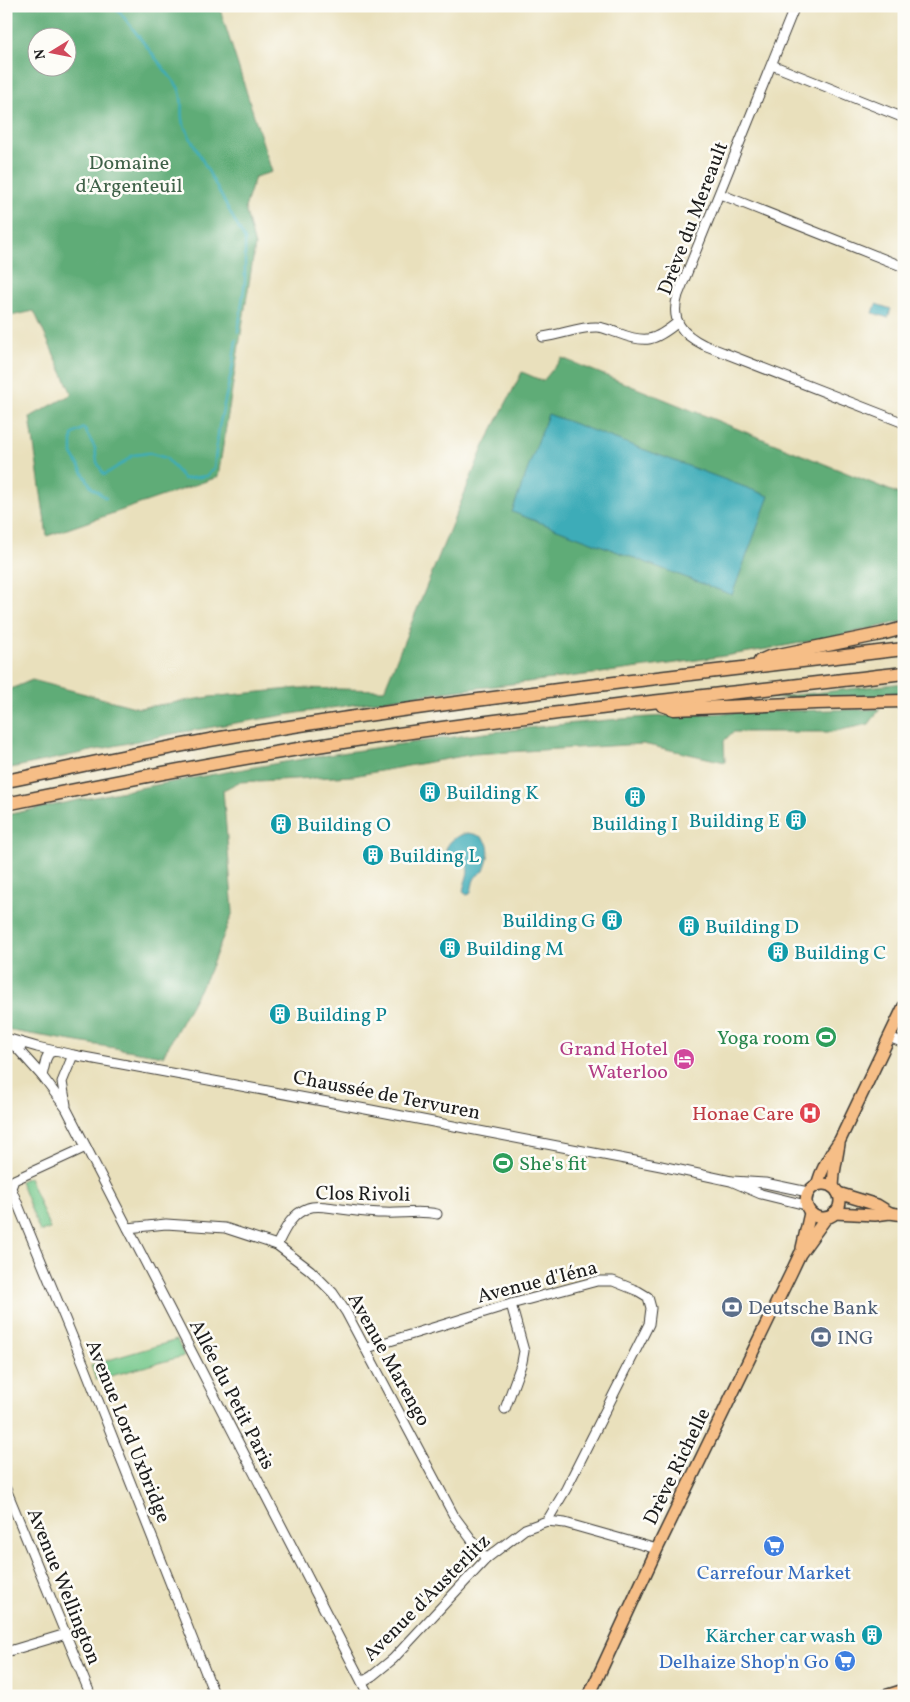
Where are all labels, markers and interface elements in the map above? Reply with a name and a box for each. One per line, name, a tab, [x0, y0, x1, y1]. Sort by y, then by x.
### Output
north arrow	[28, 28, 78, 78]
text: N	[30, 47, 51, 61]
street label: Drève du Mereault	[652, 138, 736, 300]
park label: Domaine d'Argenteuil	[76, 150, 182, 201]
building icon: Building K	[418, 780, 442, 804]
place label: Building K	[446, 780, 539, 808]
building icon: Building I	[623, 785, 647, 809]
place label: Building E	[689, 808, 780, 836]
building icon: Building E	[784, 808, 808, 832]
place label: Building I	[592, 811, 678, 839]
building icon: Building O	[269, 812, 293, 836]
place label: Building O	[297, 812, 391, 840]
building icon: Building L	[361, 843, 385, 867]
place label: Building L	[389, 843, 479, 871]
place label: Building G	[502, 908, 596, 936]
building icon: Building G	[600, 908, 624, 932]
building icon: Building D	[677, 914, 701, 938]
place label: Building D	[705, 914, 799, 942]
building icon: Building M	[438, 936, 462, 960]
place label: Building M	[466, 936, 564, 964]
building icon: Building C	[766, 940, 790, 964]
place label: Building C	[794, 940, 886, 968]
building icon: Building P	[268, 1002, 292, 1026]
place label: Building P	[296, 1002, 387, 1030]
place label: Yoga room	[717, 1025, 810, 1053]
sports icon: Yoga room	[814, 1025, 838, 1049]
place label: Grand Hotel Waterloo	[560, 1036, 668, 1087]
hotel icon: Grand Hotel Waterloo	[672, 1047, 696, 1071]
street label: Chaussée de Tervuren	[291, 1064, 483, 1128]
place label: Honae Care	[692, 1101, 794, 1129]
hospital icon: Honae Care	[798, 1101, 822, 1125]
sports icon: She's fit	[491, 1151, 515, 1175]
place label: She's fit	[519, 1151, 587, 1179]
street label: Clos Rivoli	[315, 1180, 411, 1210]
street label: Avenue d'Iéna	[474, 1254, 601, 1311]
street label: Avenue Marengo	[340, 1288, 437, 1432]
bank icon: Deutsche Bank	[720, 1295, 744, 1319]
place label: Deutsche Bank	[748, 1295, 878, 1323]
street label: Allée du Petit Paris	[181, 1315, 281, 1475]
bank icon: ING	[809, 1325, 833, 1349]
place label: ING	[837, 1325, 874, 1353]
street label: Avenue Lord Uxbridge	[78, 1336, 177, 1527]
street label: Drève Richelle	[637, 1404, 718, 1530]
street label: Avenue Wellington	[19, 1504, 107, 1669]
street label: Avenue d'Austerlitz	[357, 1528, 497, 1668]
supermarket icon: Carrefour Market	[762, 1534, 786, 1558]
place label: Carrefour Market	[697, 1560, 851, 1588]
place label: Kärcher car wash	[705, 1623, 856, 1651]
building icon: Kärcher car wash	[860, 1623, 884, 1647]
place label: Delhaize Shop'n Go	[659, 1649, 829, 1677]
supermarket icon: Delhaize Shop'n Go	[833, 1649, 857, 1673]

